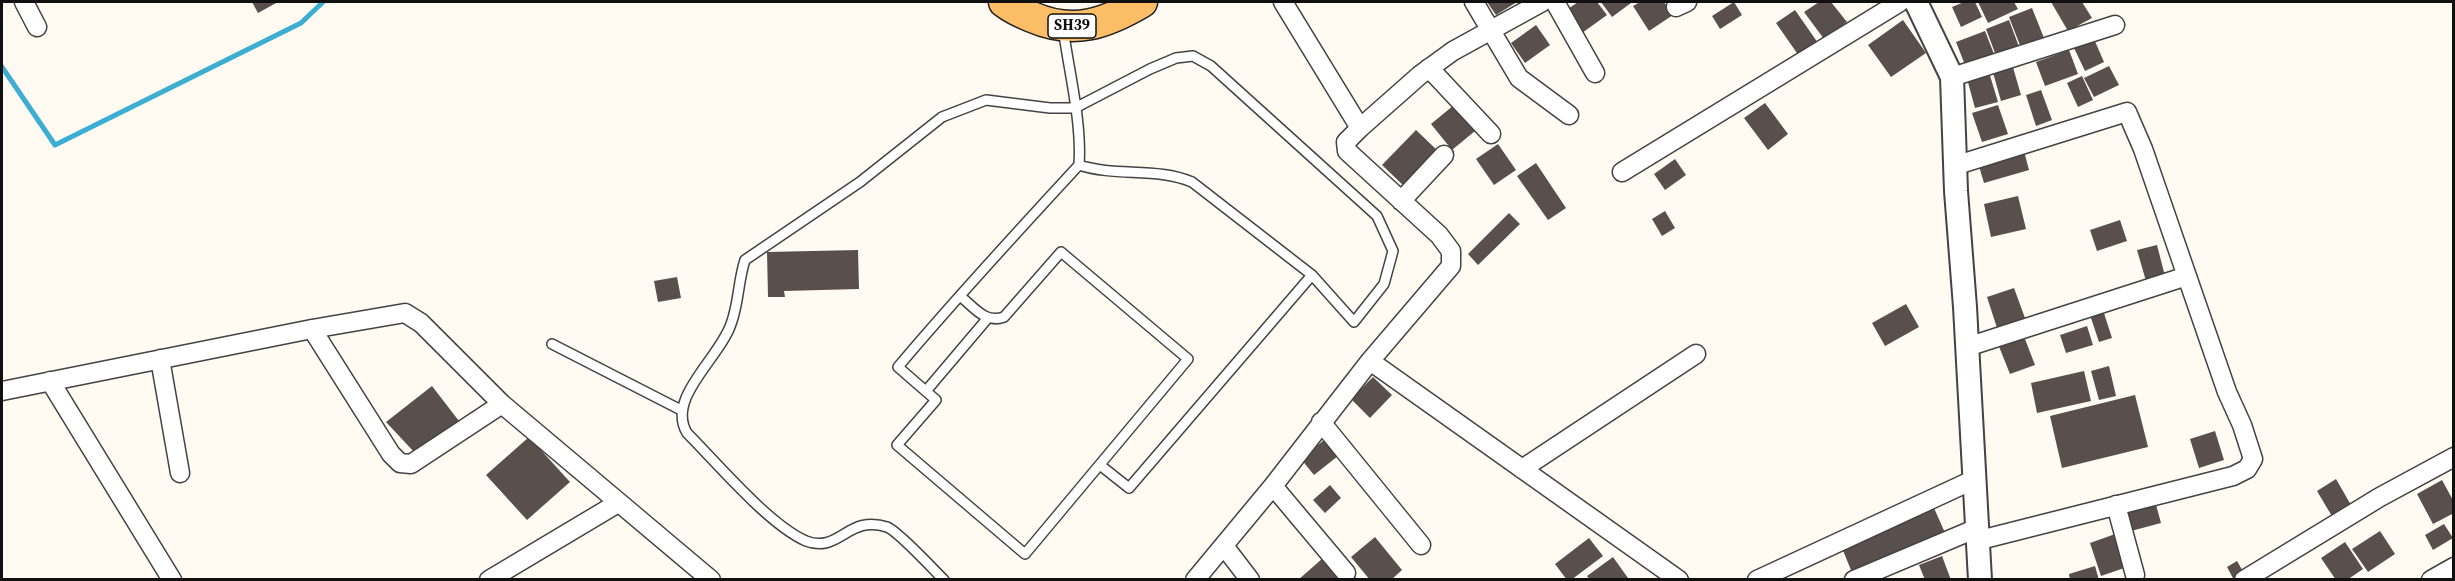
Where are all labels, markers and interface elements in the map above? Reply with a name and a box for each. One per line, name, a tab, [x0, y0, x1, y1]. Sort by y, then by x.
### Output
road number: SH39	[1048, 14, 1096, 38]

